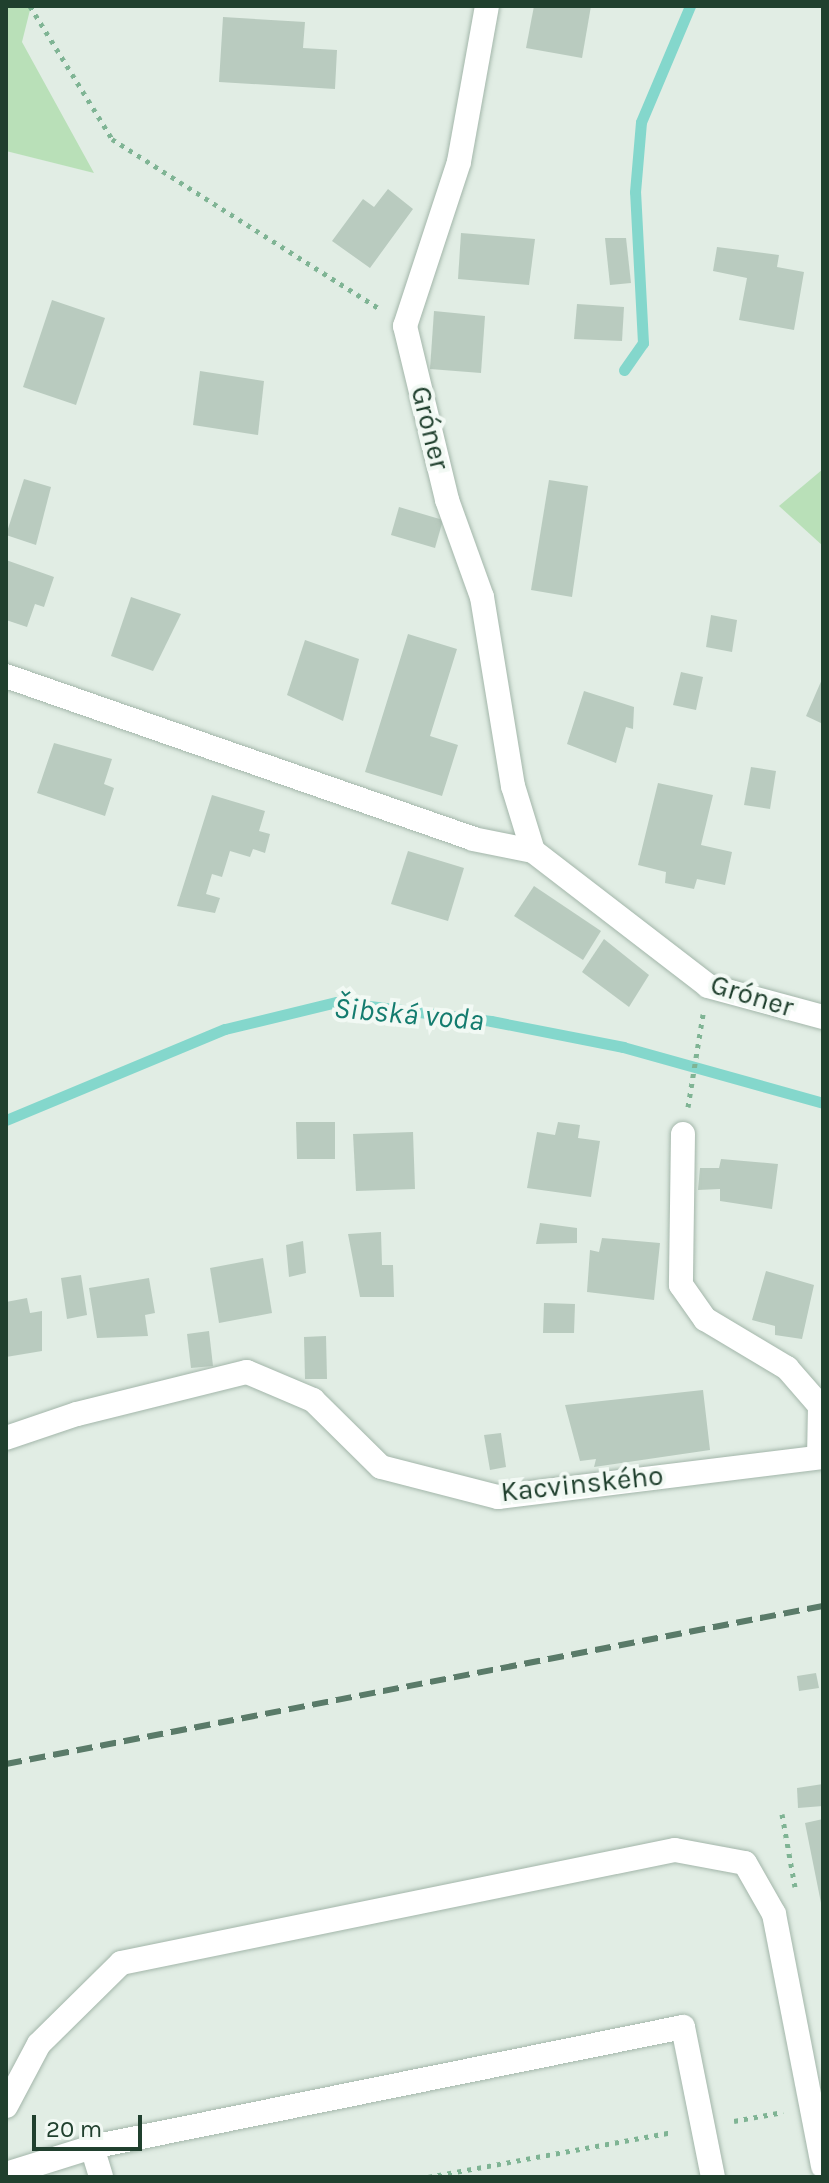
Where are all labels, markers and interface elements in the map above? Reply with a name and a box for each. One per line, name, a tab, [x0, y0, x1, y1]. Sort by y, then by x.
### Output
street label: Gróner	[403, 383, 457, 473]
street label: Gróner	[707, 968, 797, 1024]
water label: Šibská voda	[332, 990, 486, 1038]
street label: Kacvinského	[499, 1459, 665, 1509]
scale bar	[36, 2099, 146, 2149]
text: 20 m	[46, 2115, 102, 2143]

